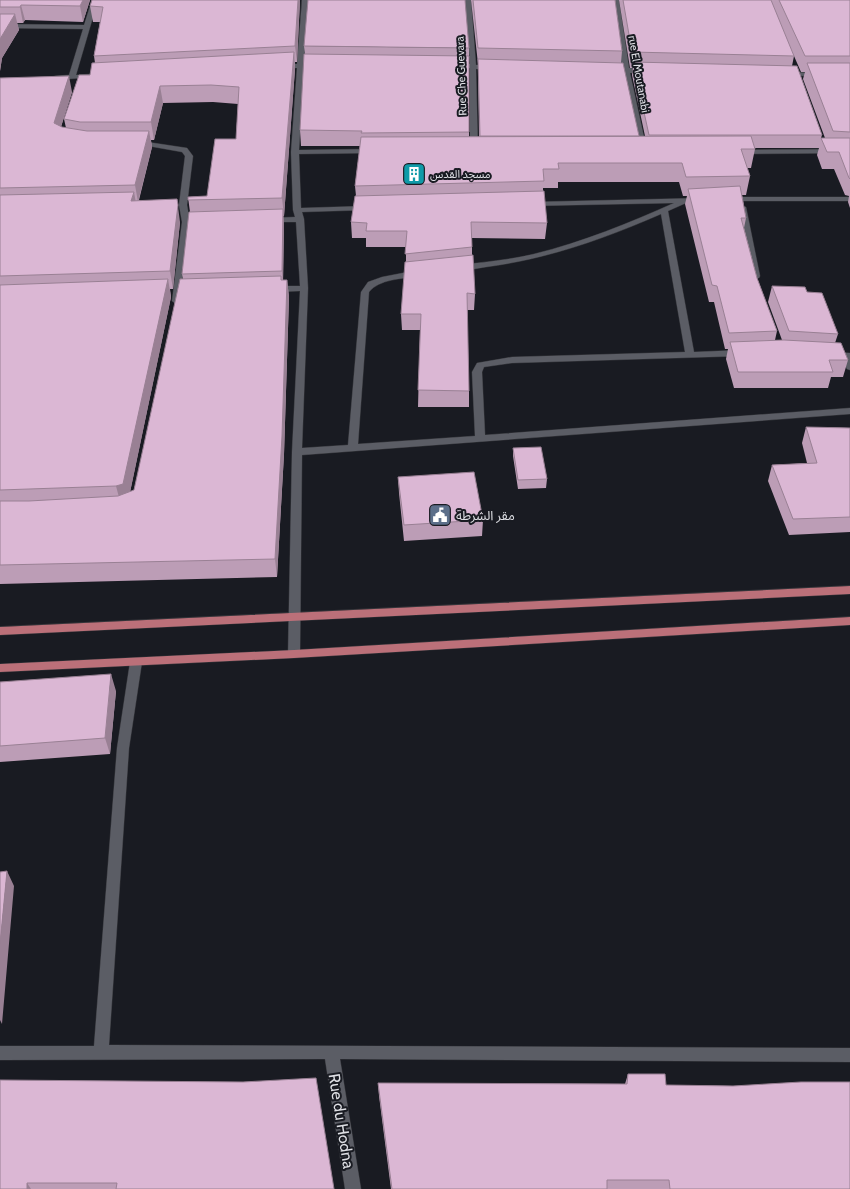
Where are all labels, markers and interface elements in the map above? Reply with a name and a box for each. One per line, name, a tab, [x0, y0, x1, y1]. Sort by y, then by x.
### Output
street label: rue El Moutanabi	[625, 34, 653, 114]
street label: Rue Che Guevara	[453, 35, 469, 116]
building icon: مسجد القدس	[401, 161, 427, 187]
place label: مسجد القدس	[430, 167, 491, 181]
public building icon: مقر الشرطة	[427, 502, 453, 528]
place label: مقر الشرطة	[456, 507, 515, 523]
street label: Rue du Hodna	[325, 1072, 358, 1170]

